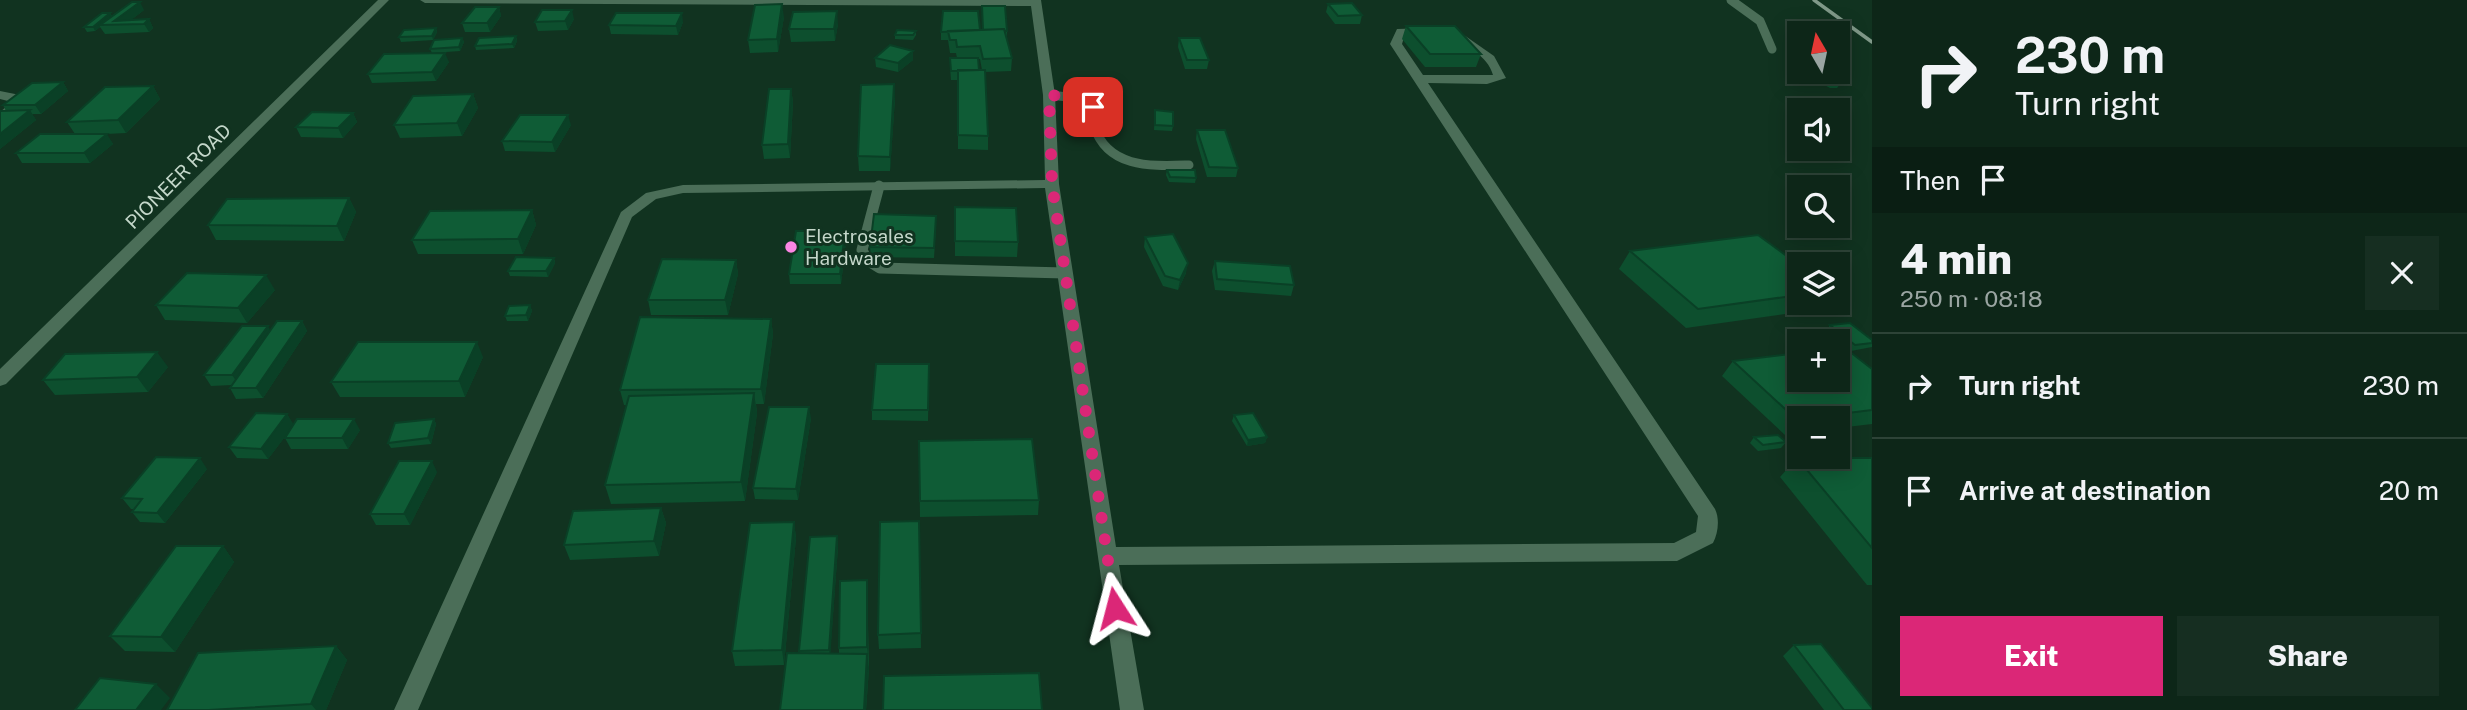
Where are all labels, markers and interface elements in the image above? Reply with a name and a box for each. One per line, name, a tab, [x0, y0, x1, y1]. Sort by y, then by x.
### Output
north arrow	[1787, 21, 1850, 84]
map controls	[1787, 21, 1850, 469]
text: 230 m	[2015, 26, 2165, 84]
icon: right	[1900, 28, 1991, 119]
pin	[1063, 77, 1123, 137]
text: Turn right	[2015, 85, 2160, 122]
icon: arrive	[1074, 88, 1112, 126]
button: sound	[1787, 98, 1850, 161]
street label: PIONEER ROAD	[121, 119, 235, 233]
icon: arrive	[1974, 161, 2012, 199]
text: Then	[1900, 165, 1960, 196]
button: search	[1787, 175, 1850, 238]
place label: Electrosales Hardware	[805, 225, 914, 269]
text: 4 min	[1900, 234, 2012, 283]
button: close	[2365, 236, 2439, 310]
marker: Electrosales Hardware	[783, 239, 799, 255]
button: layers	[1787, 252, 1850, 315]
text: 250 m · 08:18	[1900, 285, 2043, 312]
button: +	[1787, 329, 1850, 392]
icon: right	[1900, 367, 1938, 405]
text: Turn right	[1959, 370, 2081, 401]
text: 230 m	[2363, 370, 2439, 401]
button: −	[1787, 406, 1850, 469]
icon: arrive	[1900, 472, 1938, 510]
text: Arrive at destination	[1959, 475, 2211, 506]
text: 20 m	[2379, 475, 2439, 506]
position arrow	[1078, 571, 1152, 645]
button: Exit	[1900, 616, 2163, 696]
button: Share	[2177, 616, 2439, 696]

